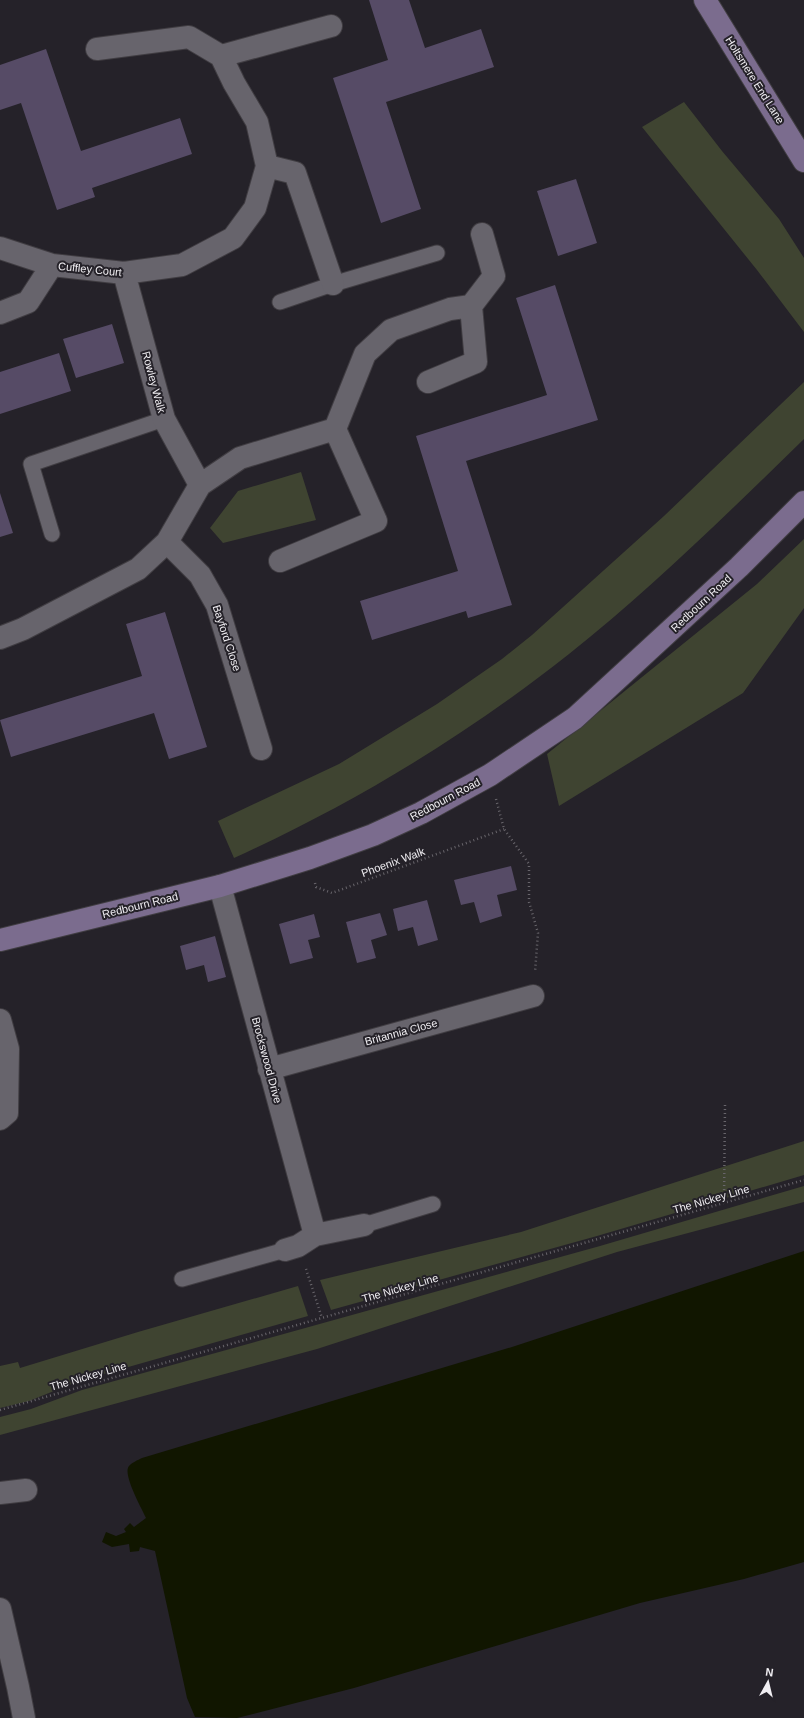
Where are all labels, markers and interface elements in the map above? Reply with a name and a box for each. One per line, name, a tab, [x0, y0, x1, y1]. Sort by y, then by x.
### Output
street label: Holtsmere End Lane	[723, 34, 787, 126]
street label: Cuffley Court	[58, 260, 122, 278]
street label: Rowley Walk	[140, 350, 168, 415]
street label: Redbourn Road	[669, 572, 733, 634]
street label: Bayford Close	[211, 603, 243, 673]
street label: Redbourn Road	[408, 775, 482, 823]
street label: Phoenix Walk	[360, 845, 427, 879]
street label: Redbourn Road	[101, 890, 179, 920]
street label: Brockswood Drive	[250, 1016, 284, 1104]
street label: Britannia Close	[363, 1017, 439, 1047]
street label: The Nickey Line	[671, 1182, 751, 1216]
street label: The Nickey Line	[360, 1271, 440, 1305]
street label: The Nickey Line	[48, 1359, 128, 1393]
north arrow	[748, 1662, 788, 1702]
text: N	[765, 1666, 774, 1679]

